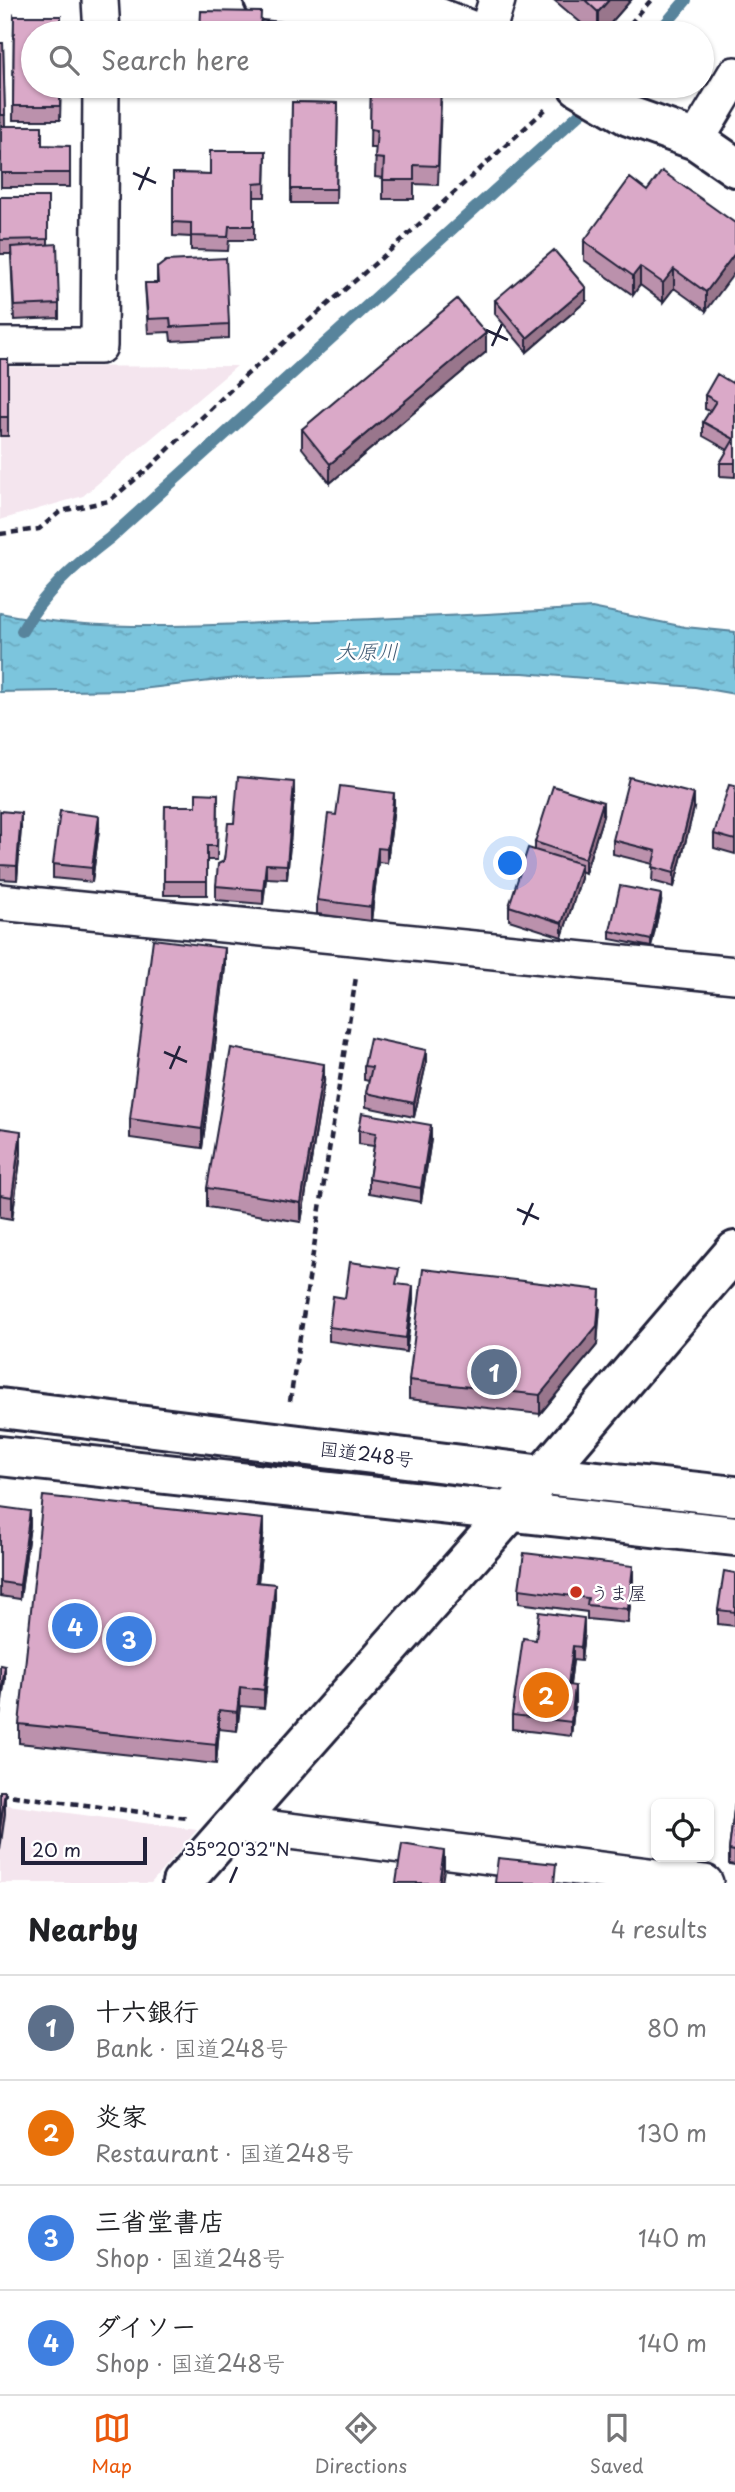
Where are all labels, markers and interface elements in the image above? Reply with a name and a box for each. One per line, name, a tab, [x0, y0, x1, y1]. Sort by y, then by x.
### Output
search box	[21, 21, 714, 98]
text: Search here	[101, 40, 250, 79]
icon: search	[45, 41, 83, 79]
water label: 大原川	[336, 634, 399, 666]
your location	[493, 846, 527, 880]
pin: 1	[471, 1346, 517, 1398]
street label: 国道248号	[318, 1433, 416, 1473]
place label: うま屋	[590, 1578, 647, 1606]
marker: うま屋	[568, 1584, 584, 1600]
pin: 4	[52, 1600, 98, 1652]
pin: 3	[106, 1613, 152, 1665]
pin: 2	[523, 1669, 569, 1721]
map controls	[651, 1799, 714, 1862]
button: locate	[651, 1799, 714, 1862]
scale bar	[21, 1834, 147, 1866]
text: 20 m	[32, 1835, 81, 1863]
text: 35°20'32"N	[184, 1835, 290, 1862]
text: Nearby	[28, 1906, 138, 1951]
text: 4 results	[611, 1911, 707, 1946]
text: 十六銀行	[95, 1991, 199, 2030]
text: 1	[46, 2010, 57, 2045]
text: 80 m	[647, 2010, 707, 2045]
text: Bank · 国道248号	[95, 2030, 288, 2065]
text: 炎家	[95, 2096, 147, 2135]
text: 2	[43, 2115, 59, 2150]
text: 130 m	[637, 2115, 707, 2150]
text: Restaurant · 国道248号	[95, 2135, 354, 2170]
text: 三省堂書店	[95, 2201, 225, 2240]
text: 3	[43, 2220, 59, 2255]
text: 140 m	[638, 2220, 707, 2255]
text: Shop · 国道248号	[95, 2240, 285, 2275]
text: ダイソー	[95, 2306, 196, 2345]
text: 4	[43, 2325, 59, 2360]
text: 140 m	[638, 2325, 707, 2360]
text: Shop · 国道248号	[95, 2345, 285, 2380]
tab: Map	[91, 2409, 132, 2479]
tab: Directions	[315, 2409, 407, 2479]
tab: Saved	[590, 2409, 644, 2479]

